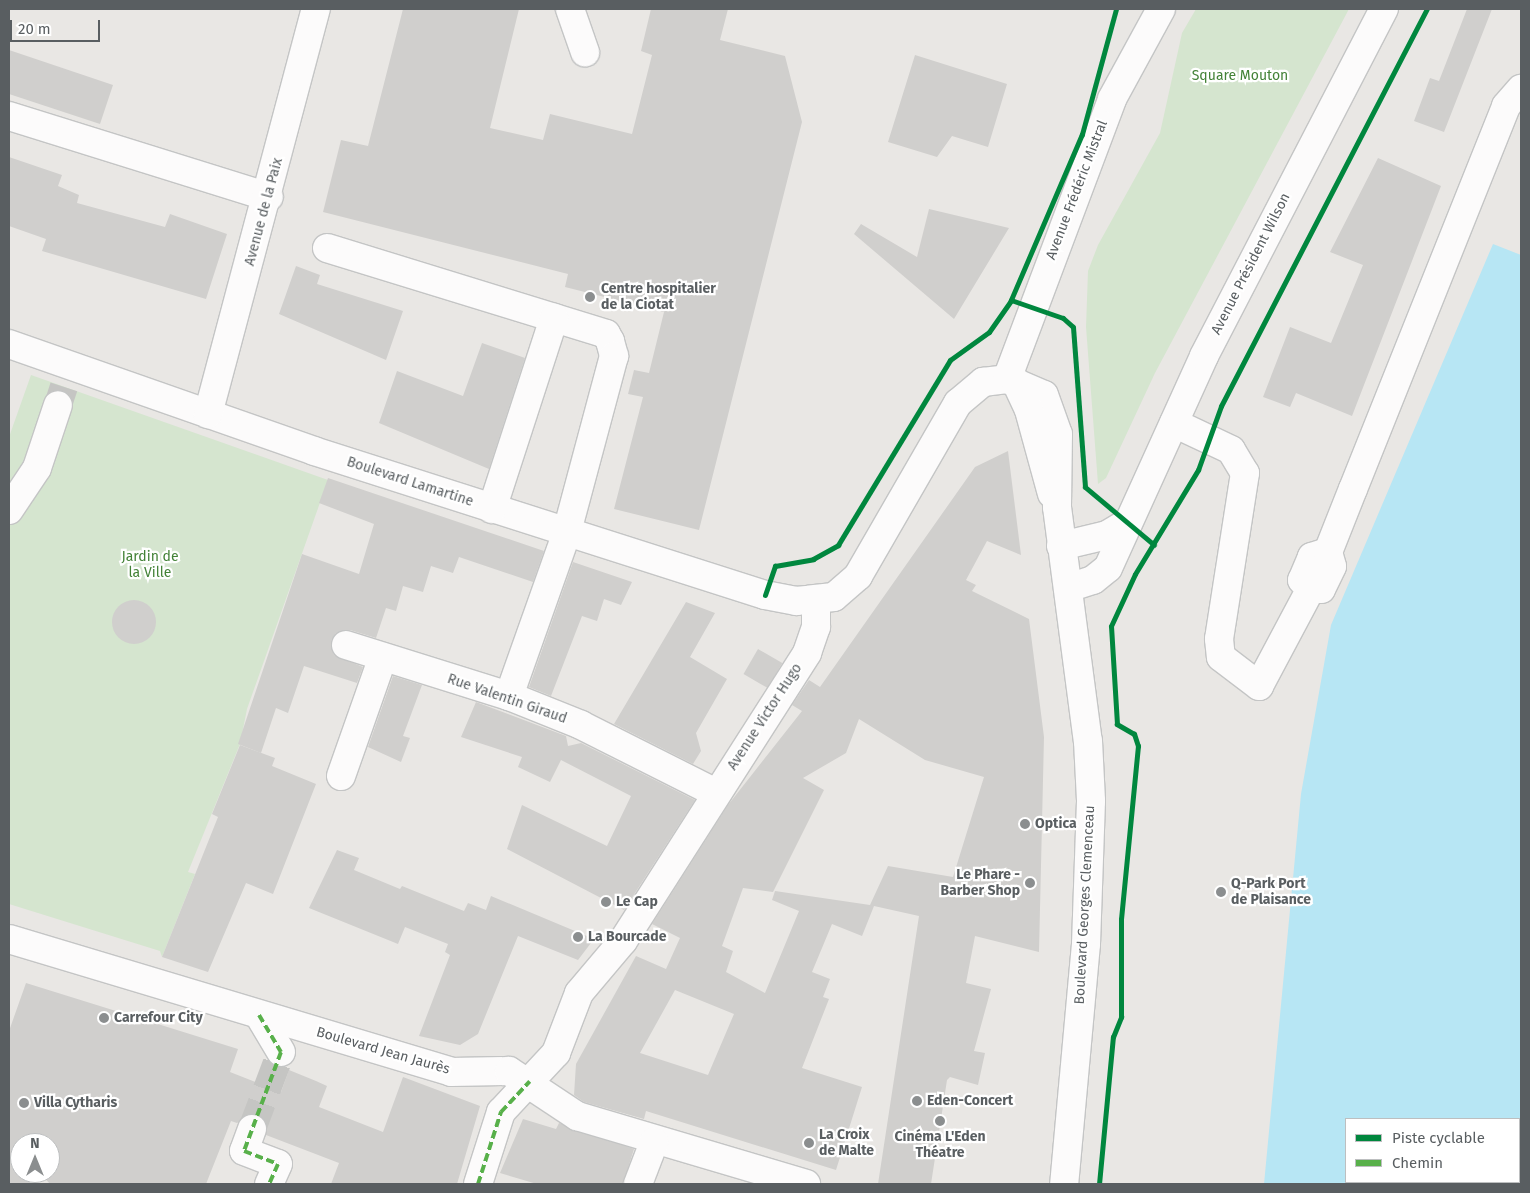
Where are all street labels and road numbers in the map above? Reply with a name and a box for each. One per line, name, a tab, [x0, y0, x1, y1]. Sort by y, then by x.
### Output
street label: Avenue Frédéric Mistral	[1043, 118, 1111, 262]
street label: Avenue de la Paix	[242, 156, 286, 268]
street label: Avenue Président Wilson	[1208, 190, 1294, 338]
street label: Boulevard Lamartine	[345, 454, 475, 510]
street label: Avenue Victor Hugo	[724, 661, 806, 773]
street label: Rue Valentin Giraud	[445, 671, 569, 727]
street label: Boulevard Georges Clemenceau	[1071, 805, 1099, 1005]
street label: Boulevard Jean Jaurès	[314, 1024, 452, 1078]

